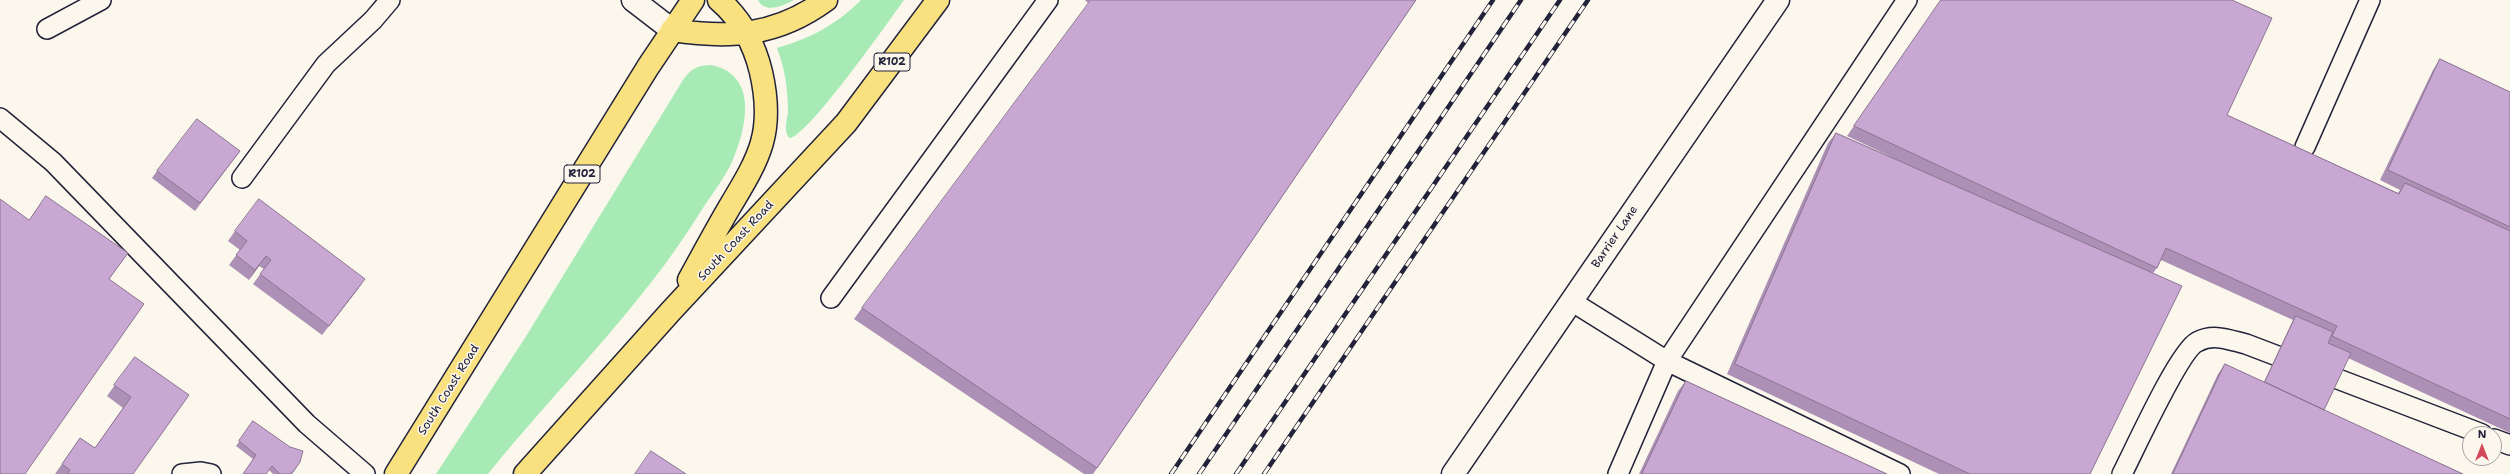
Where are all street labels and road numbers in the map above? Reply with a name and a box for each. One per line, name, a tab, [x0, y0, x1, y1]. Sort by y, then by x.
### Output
road number: R102	[874, 53, 910, 71]
road number: R102	[564, 165, 600, 183]
street label: South Coast Road	[695, 198, 777, 284]
street label: Barrier Lane	[1589, 203, 1641, 271]
street label: South Coast Road	[415, 342, 483, 438]

